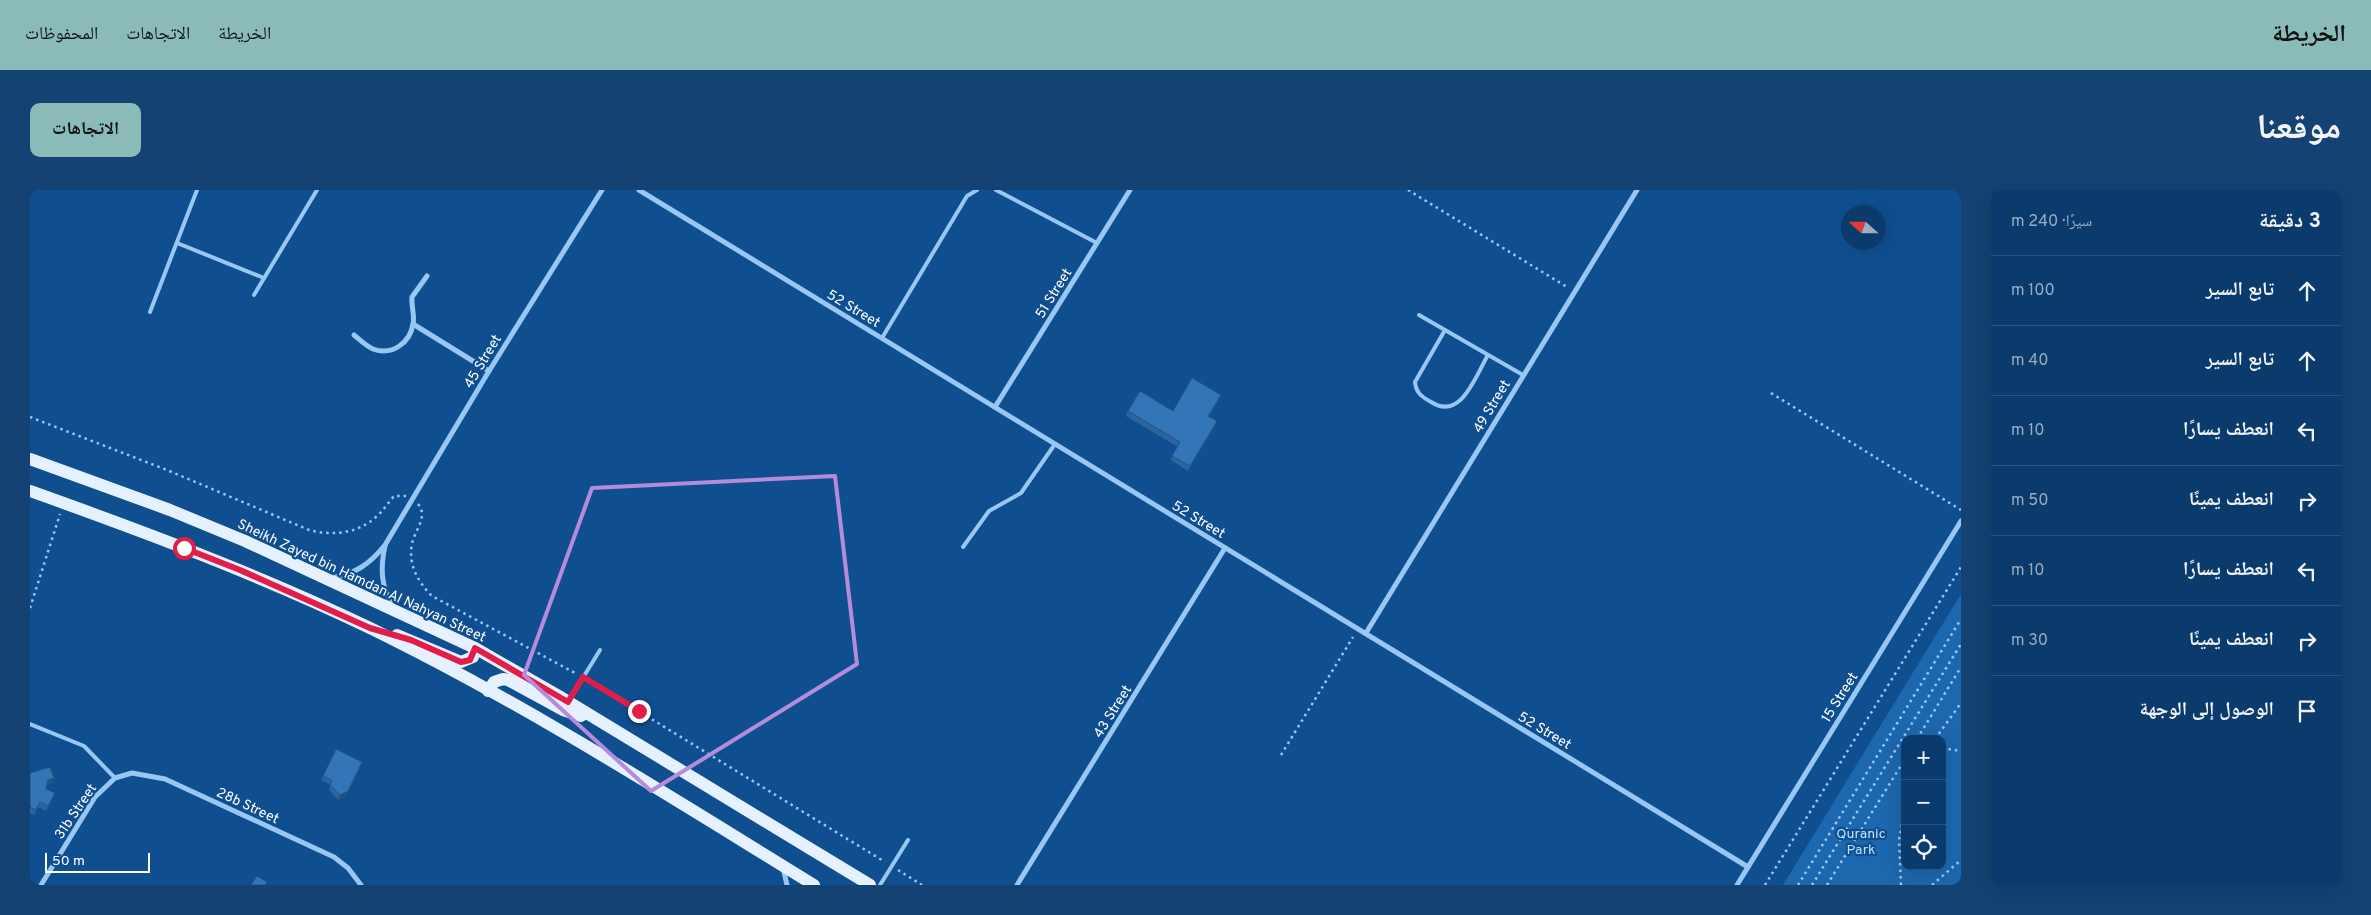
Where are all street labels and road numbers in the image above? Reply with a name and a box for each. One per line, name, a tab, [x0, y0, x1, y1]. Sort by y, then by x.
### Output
street label: 51 Street	[1032, 266, 1076, 322]
street label: 52 Street	[824, 287, 883, 332]
street label: 45 Street	[461, 332, 506, 392]
street label: 49 Street	[1470, 377, 1515, 436]
street label: 52 Street	[1169, 498, 1228, 543]
street label: Sheikh Zayed bin Hamdan Al Nahyan Street	[234, 516, 488, 647]
street label: 15 Street	[1818, 670, 1862, 726]
street label: 43 Street	[1090, 682, 1136, 741]
street label: 52 Street	[1515, 709, 1574, 754]
street label: 31b Street	[51, 781, 101, 843]
street label: 28b Street	[213, 785, 281, 828]

